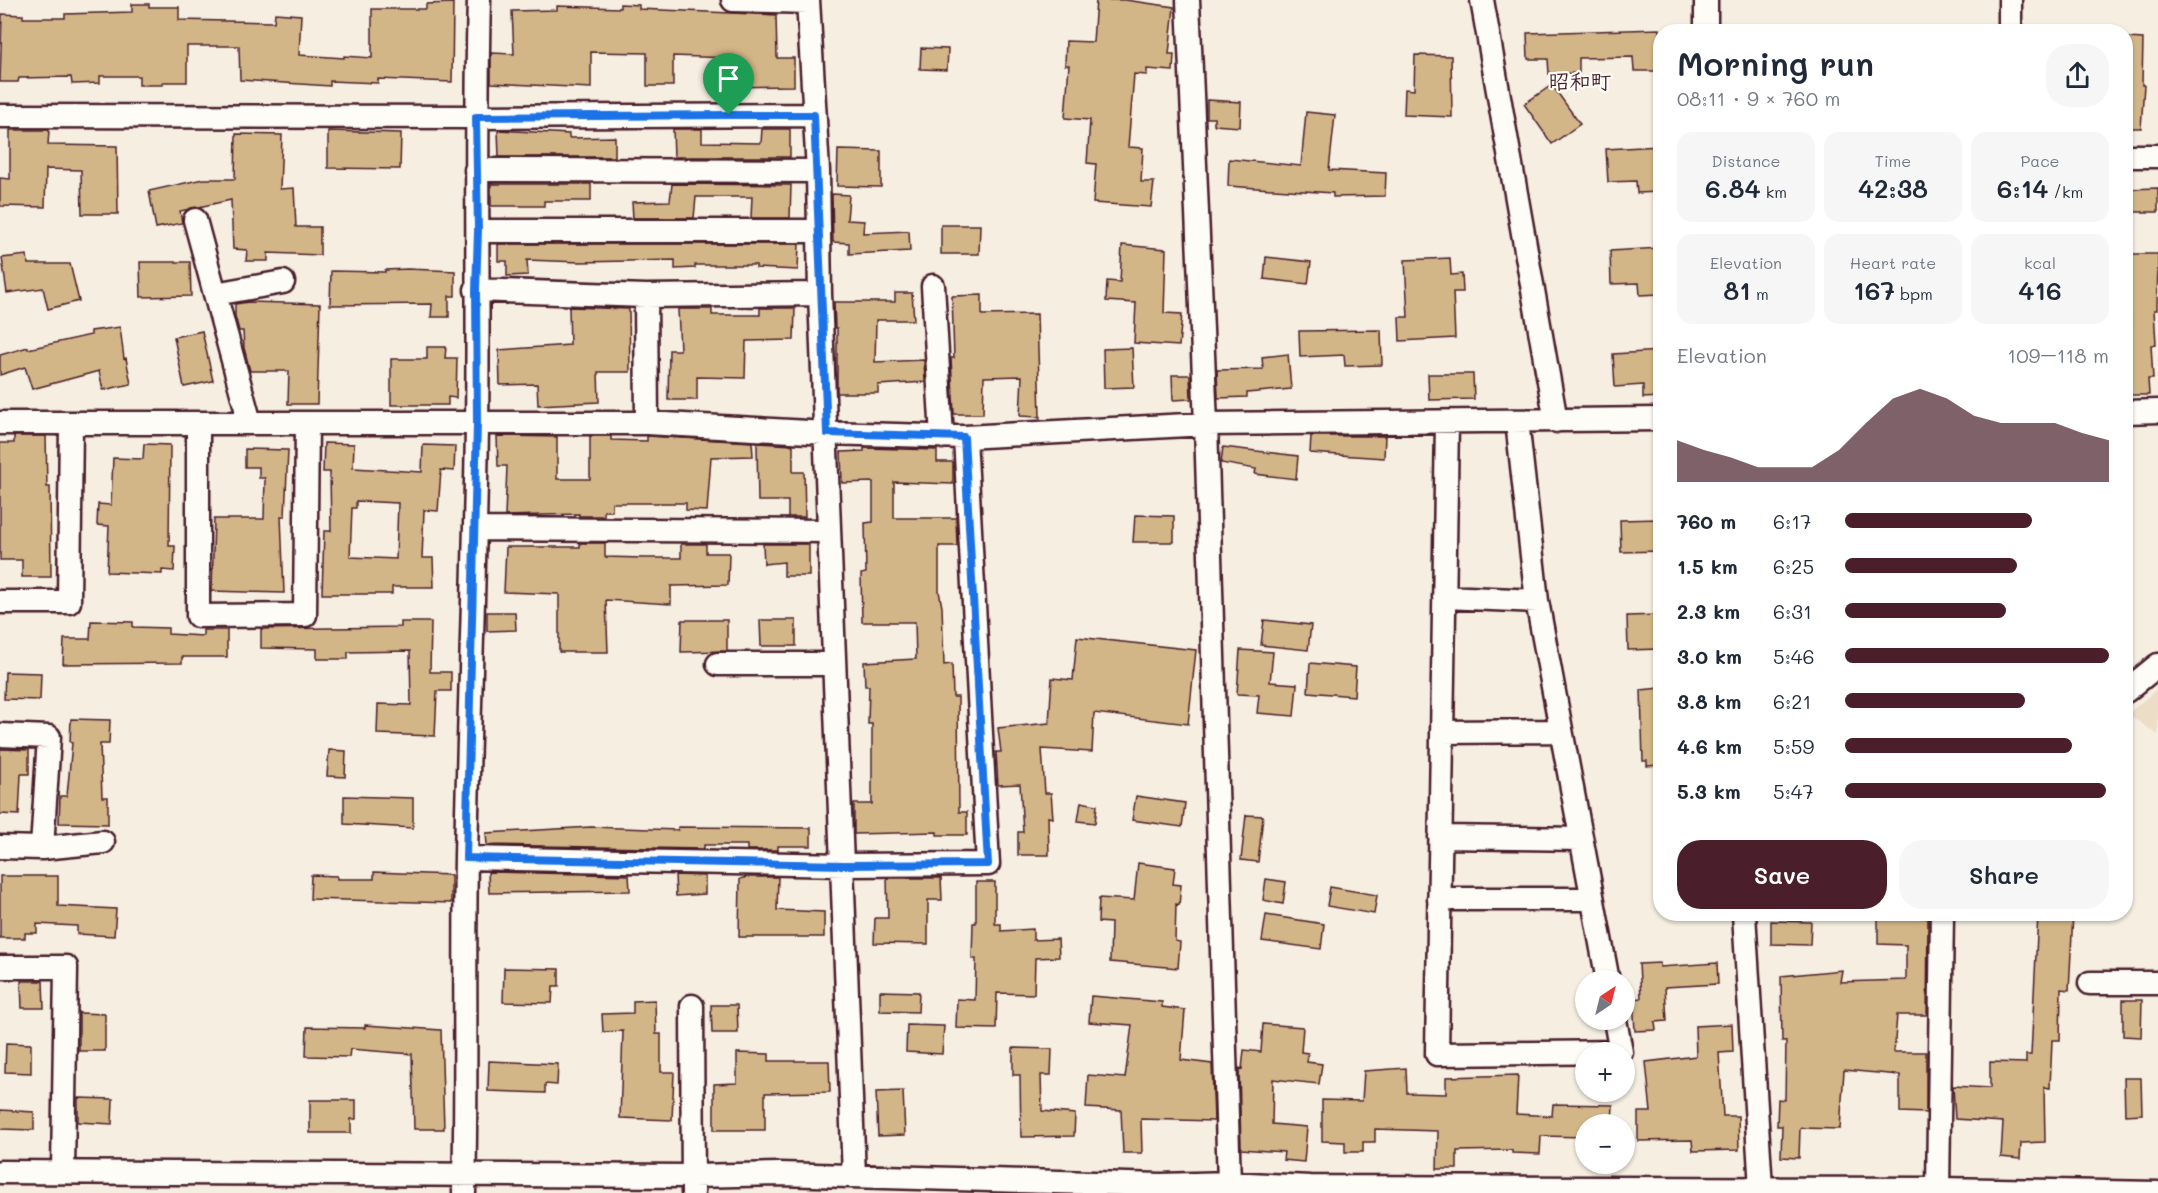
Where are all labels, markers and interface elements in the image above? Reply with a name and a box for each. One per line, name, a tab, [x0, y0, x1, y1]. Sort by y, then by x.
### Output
text: Morning run	[1677, 41, 1874, 84]
button: share	[2046, 44, 2109, 107]
pin	[703, 53, 754, 115]
icon: arrive	[712, 62, 745, 95]
district label: 昭和町	[1549, 67, 1612, 94]
text: 08:11 · 9 × 760 m	[1677, 85, 1840, 111]
text: Distance	[1712, 150, 1780, 171]
text: Time	[1875, 150, 1911, 171]
text: Pace	[2020, 150, 2060, 171]
text: 6.84	[1705, 171, 1761, 205]
text: 42:38	[1858, 171, 1928, 205]
text: 6:14	[1997, 171, 2048, 205]
text: km	[1761, 181, 1787, 202]
text: /km	[2048, 181, 2083, 202]
text: Elevation	[1710, 252, 1782, 273]
text: Heart rate	[1850, 252, 1936, 273]
text: kcal	[2024, 252, 2056, 273]
text: 81	[1723, 273, 1751, 307]
text: 167	[1853, 273, 1895, 307]
text: 416	[2018, 273, 2062, 307]
text: m	[1751, 283, 1769, 304]
text: bpm	[1895, 283, 1933, 304]
text: Elevation	[1677, 342, 1767, 368]
text: 109–118 m	[2007, 342, 2109, 368]
text: 760 m	[1677, 508, 1736, 534]
text: 6:17	[1773, 508, 1811, 534]
text: 1.5 km	[1677, 553, 1738, 579]
text: 6:25	[1773, 553, 1814, 579]
text: 2.3 km	[1677, 598, 1740, 624]
text: 6:31	[1773, 598, 1812, 624]
text: 3.0 km	[1677, 643, 1742, 669]
text: 5:46	[1773, 643, 1815, 669]
text: 3.8 km	[1677, 688, 1741, 714]
text: 6:21	[1773, 688, 1811, 714]
text: 4.6 km	[1677, 733, 1742, 759]
text: 5:59	[1773, 733, 1814, 759]
text: 5.3 km	[1677, 778, 1741, 804]
text: 5:47	[1773, 778, 1814, 804]
button: Save	[1677, 840, 1887, 909]
button: Share	[1899, 840, 2109, 909]
north arrow	[1575, 970, 1635, 1030]
map controls	[1575, 970, 1635, 1174]
button: +	[1575, 1042, 1635, 1102]
button: −	[1575, 1114, 1635, 1174]

